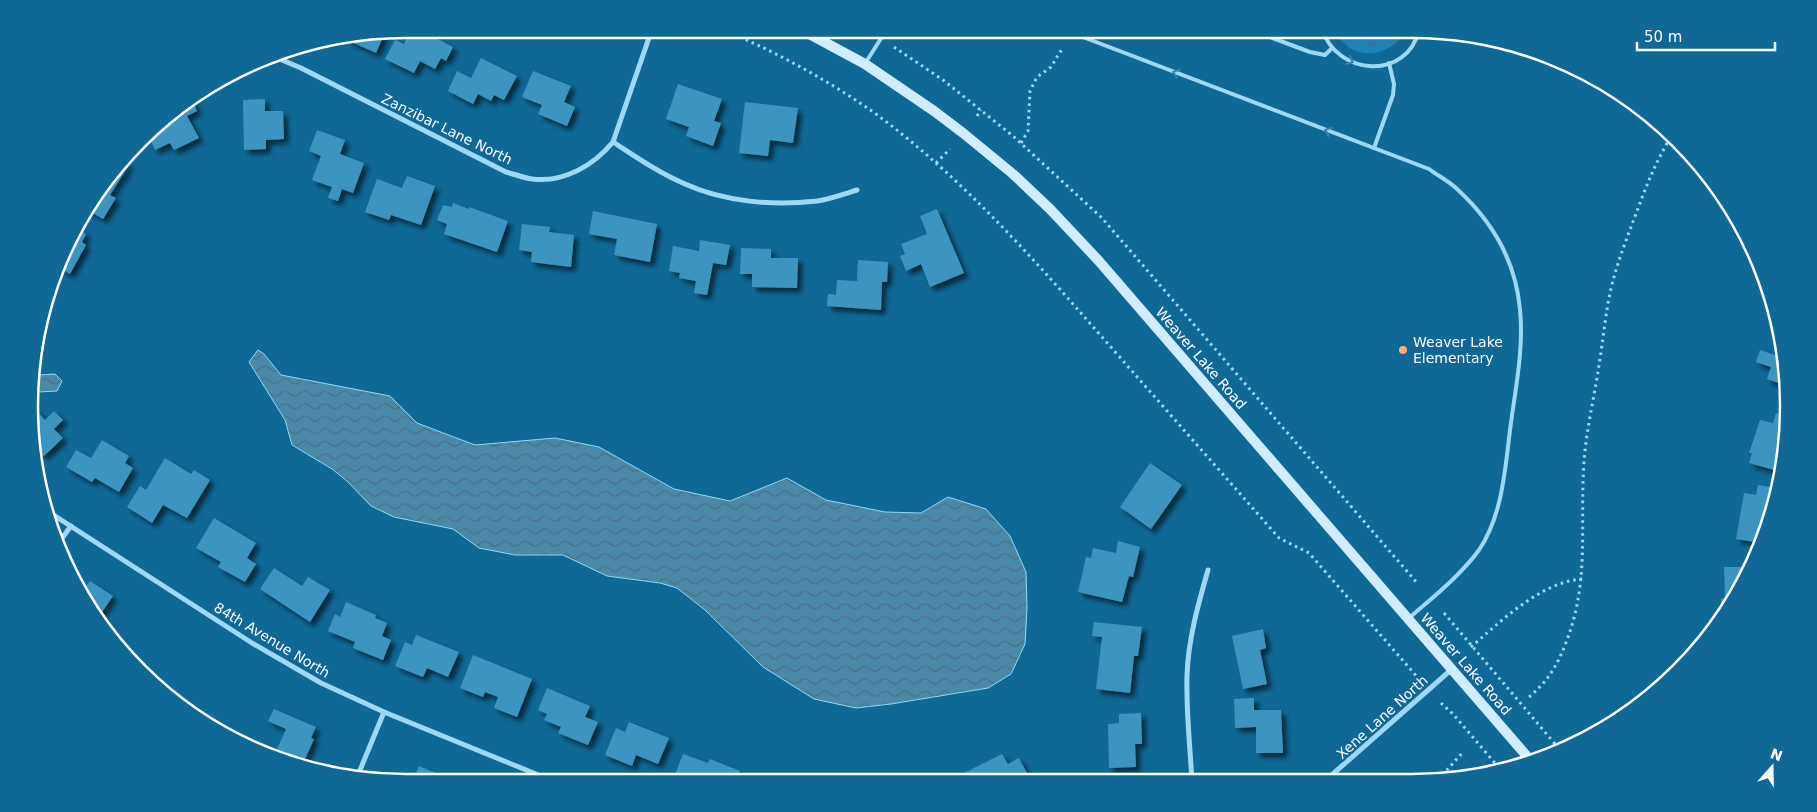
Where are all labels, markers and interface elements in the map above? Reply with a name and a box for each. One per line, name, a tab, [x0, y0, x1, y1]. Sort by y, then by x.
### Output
scale bar	[1637, 20, 1774, 52]
text: 50 m	[1644, 28, 1682, 46]
one-way arrow	[1344, 55, 1353, 65]
one-way arrow	[1172, 69, 1181, 79]
street label: Zanzibar Lane North	[379, 90, 515, 168]
one-way arrow	[1324, 127, 1333, 137]
street label: Weaver Lake Road	[1152, 304, 1250, 412]
place label: Weaver Lake Elementary	[1413, 334, 1503, 366]
marker: Weaver Lake Elementary	[1397, 344, 1409, 356]
street label: 84th Avenue North	[211, 599, 333, 681]
street label: Weaver Lake Road	[1417, 610, 1515, 718]
street label: Xene Lane North	[1333, 672, 1431, 762]
north arrow	[1747, 742, 1797, 792]
text: N	[1768, 745, 1785, 764]

